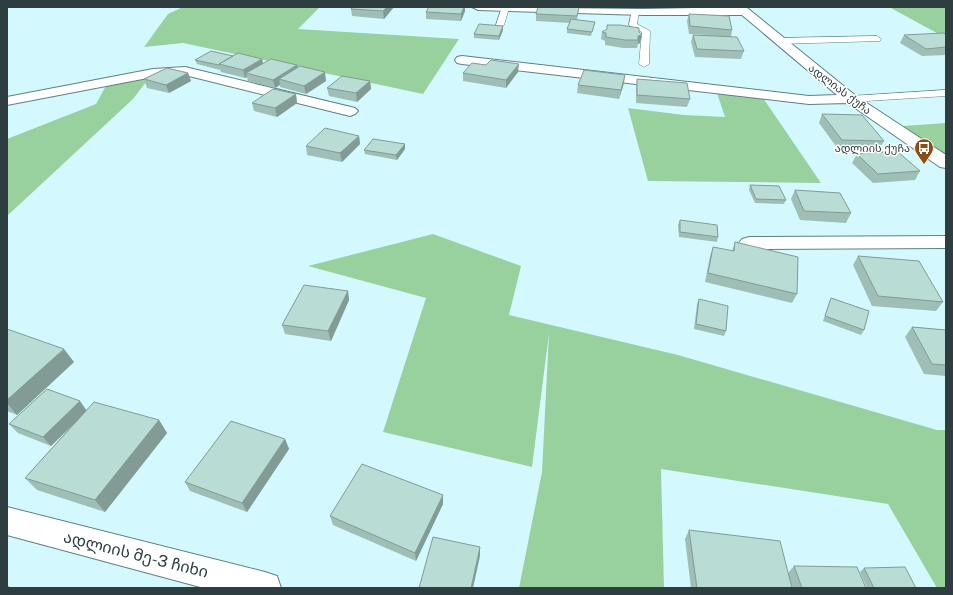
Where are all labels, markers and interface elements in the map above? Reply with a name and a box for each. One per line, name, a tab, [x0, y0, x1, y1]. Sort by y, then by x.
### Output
street label: ადლიას ქუჩა	[806, 62, 874, 117]
bus stop icon: ადლიის ქუჩა	[913, 137, 935, 165]
place label: ადლიის ქუჩა	[835, 142, 910, 155]
street label: ადლიის მე-3 ჩიხი	[61, 527, 210, 583]

